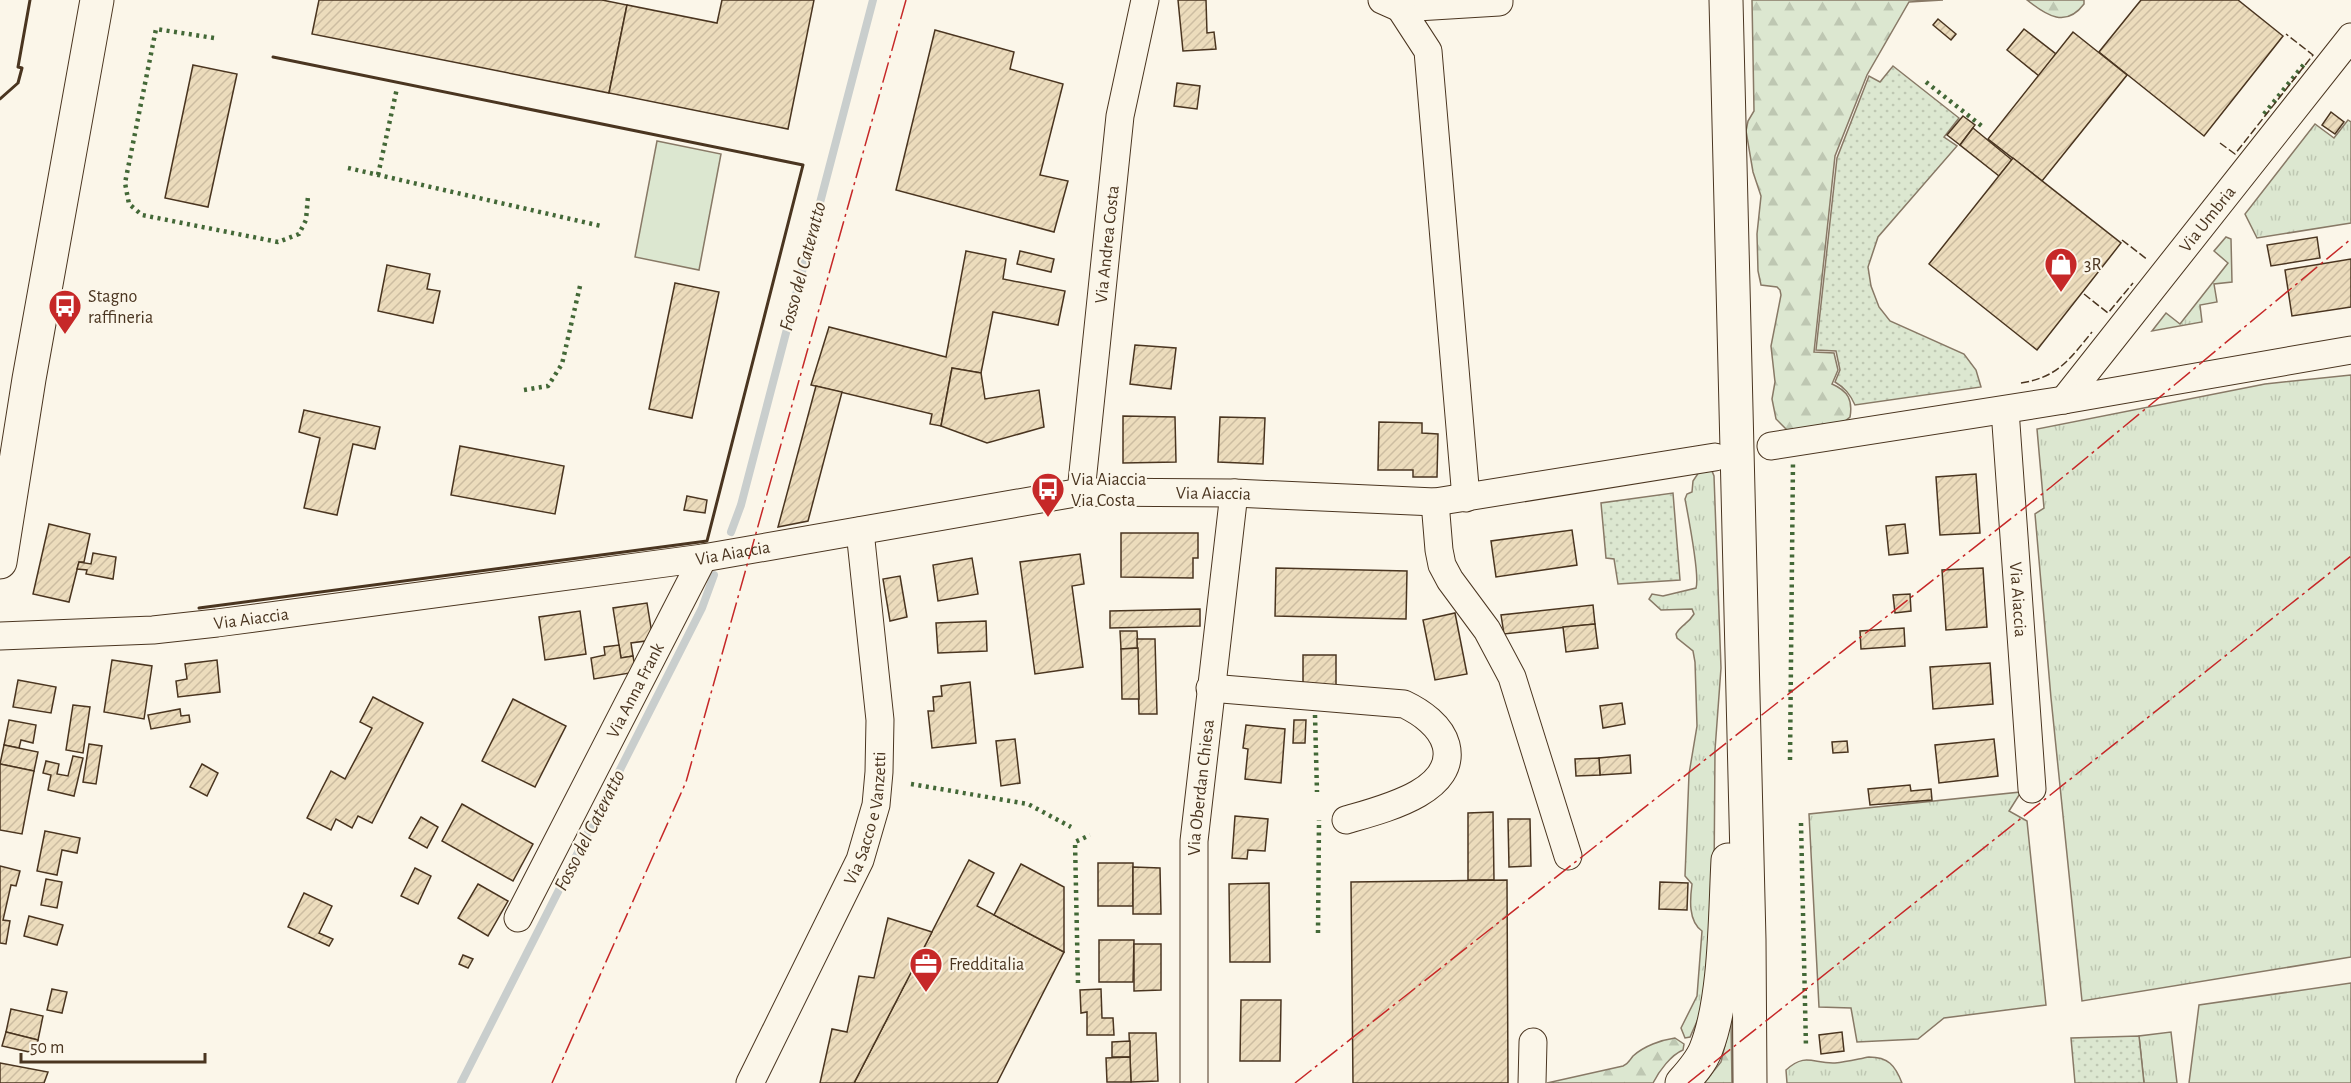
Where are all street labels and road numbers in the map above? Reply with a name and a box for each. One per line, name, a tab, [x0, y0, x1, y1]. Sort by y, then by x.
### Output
street label: Via Umbria	[2177, 183, 2240, 256]
street label: Via Andrea Costa	[1093, 184, 1123, 304]
street label: Via Aiaccia	[1176, 485, 1252, 504]
street label: Via Aiaccia	[694, 538, 772, 569]
street label: Via Aiaccia	[2006, 561, 2029, 638]
street label: Via Aiaccia	[213, 605, 290, 633]
street label: Via Anna Frank	[604, 640, 668, 741]
street label: Via Oberdan Chiesa	[1186, 718, 1218, 855]
street label: Via Sacco e Vanzetti	[841, 751, 889, 888]

